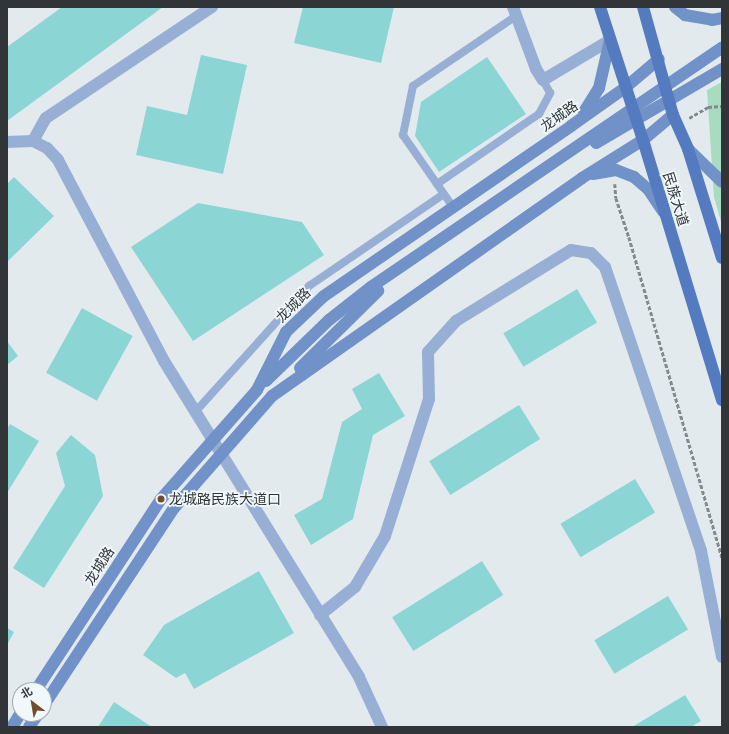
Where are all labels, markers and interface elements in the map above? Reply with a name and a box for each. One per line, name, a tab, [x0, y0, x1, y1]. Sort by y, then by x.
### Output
street label: 龙城路	[537, 97, 581, 135]
street label: 民族大道	[660, 170, 692, 228]
street label: 龙城路	[272, 284, 314, 326]
place label: 龙城路民族大道口	[169, 491, 281, 507]
marker: 龙城路民族大道口	[156, 494, 166, 504]
street label: 龙城路	[81, 544, 117, 588]
north arrow	[12, 682, 52, 722]
text: 北	[17, 683, 35, 702]

